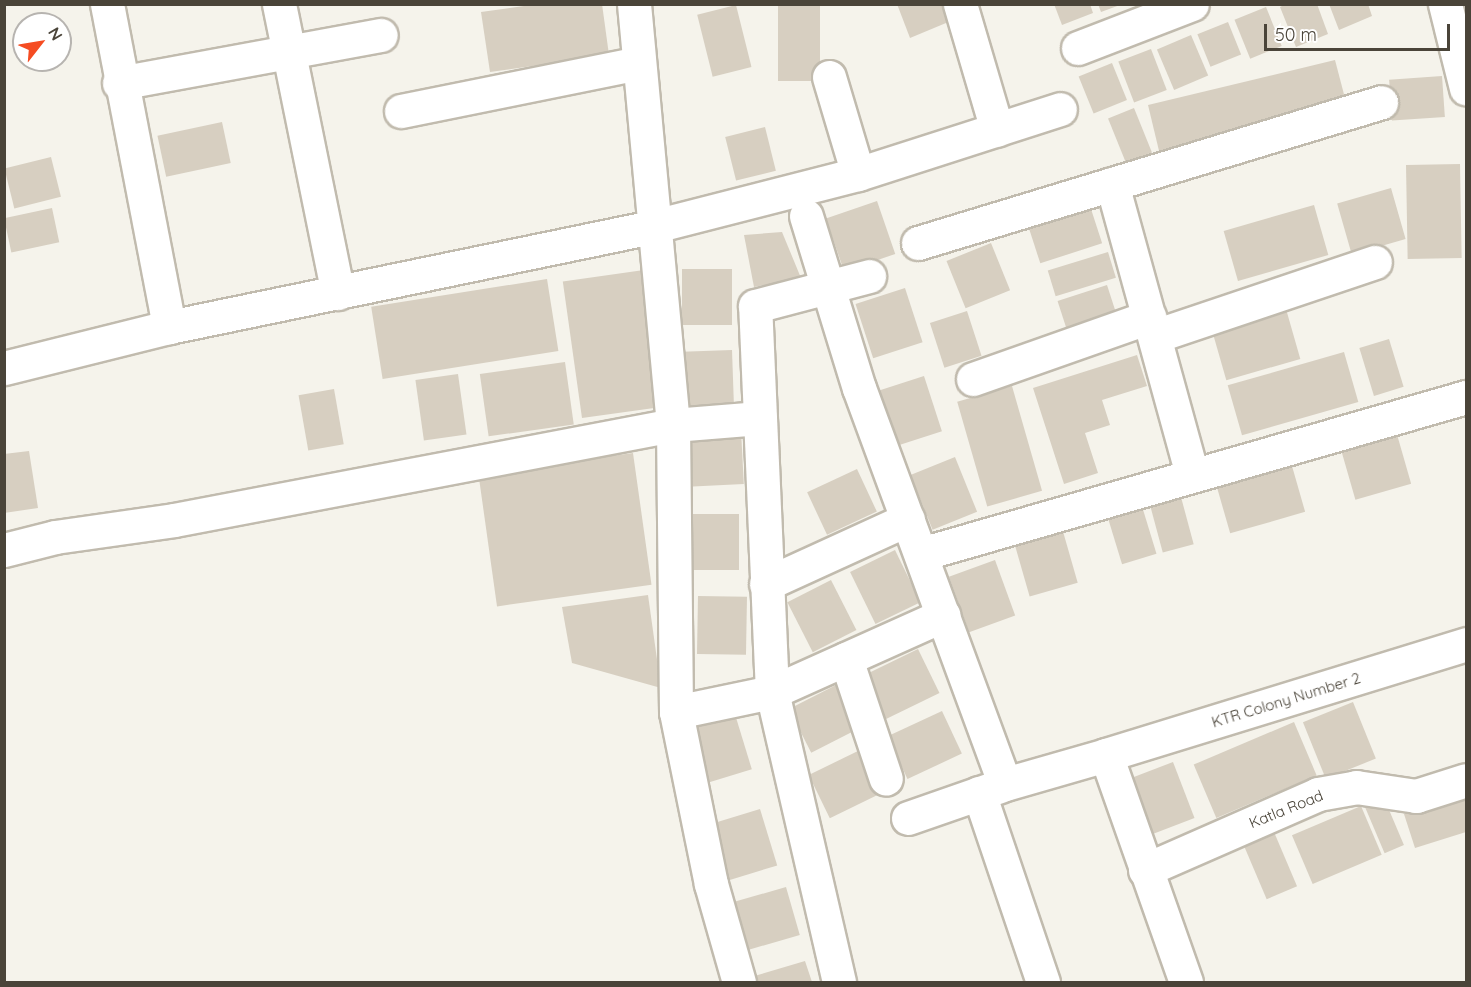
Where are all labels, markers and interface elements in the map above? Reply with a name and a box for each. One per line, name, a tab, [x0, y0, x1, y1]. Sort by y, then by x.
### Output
north arrow	[12, 12, 72, 72]
scale bar	[1267, 12, 1453, 50]
text: 50 m	[1275, 23, 1317, 46]
text: N	[44, 24, 67, 44]
street label: KTR Colony Number 2	[1209, 669, 1363, 731]
street label: Katla Road	[1246, 786, 1326, 832]

